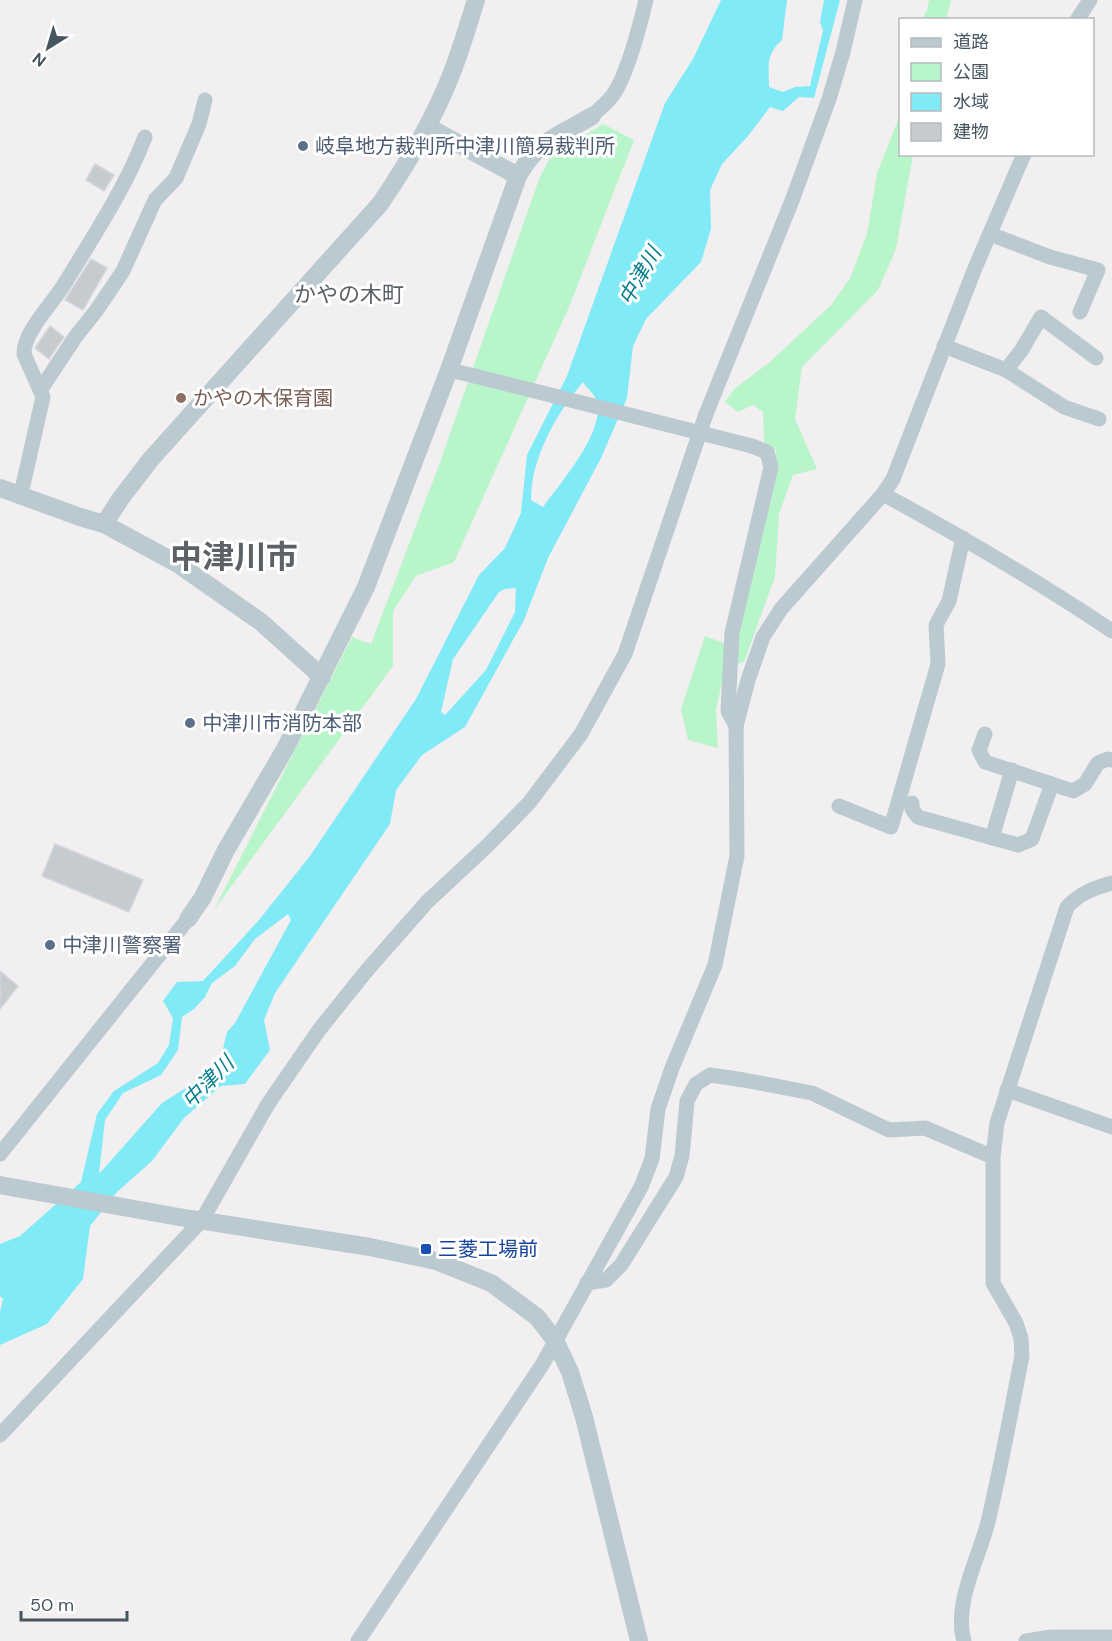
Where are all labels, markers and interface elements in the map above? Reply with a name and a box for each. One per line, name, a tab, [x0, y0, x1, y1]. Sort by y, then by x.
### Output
north arrow	[18, 18, 78, 78]
legend	[899, 18, 1094, 156]
text: 道路	[953, 30, 989, 54]
text: N	[28, 48, 50, 71]
text: 公園	[953, 60, 989, 84]
text: 水域	[953, 90, 989, 114]
text: 建物	[953, 120, 989, 144]
place label: 岐阜地方裁判所中津川簡易裁判所	[315, 133, 615, 159]
marker: 岐阜地方裁判所中津川簡易裁判所	[296, 139, 310, 153]
water label: 中津川	[612, 240, 669, 310]
district label: かやの木町	[294, 280, 404, 309]
place label: かやの木保育園	[193, 385, 333, 411]
marker: かやの木保育園	[174, 391, 188, 405]
district label: 中津川市	[170, 536, 298, 578]
place label: 中津川市消防本部	[202, 710, 362, 736]
marker: 中津川市消防本部	[183, 716, 197, 730]
place label: 中津川警察署	[62, 932, 182, 958]
marker: 中津川警察署	[43, 938, 57, 952]
water label: 中津川	[176, 1048, 242, 1114]
place label: 三菱工場前	[438, 1236, 538, 1262]
marker: 三菱工場前	[419, 1242, 433, 1256]
scale bar	[21, 1584, 128, 1622]
text: 50 m	[30, 1593, 74, 1617]

